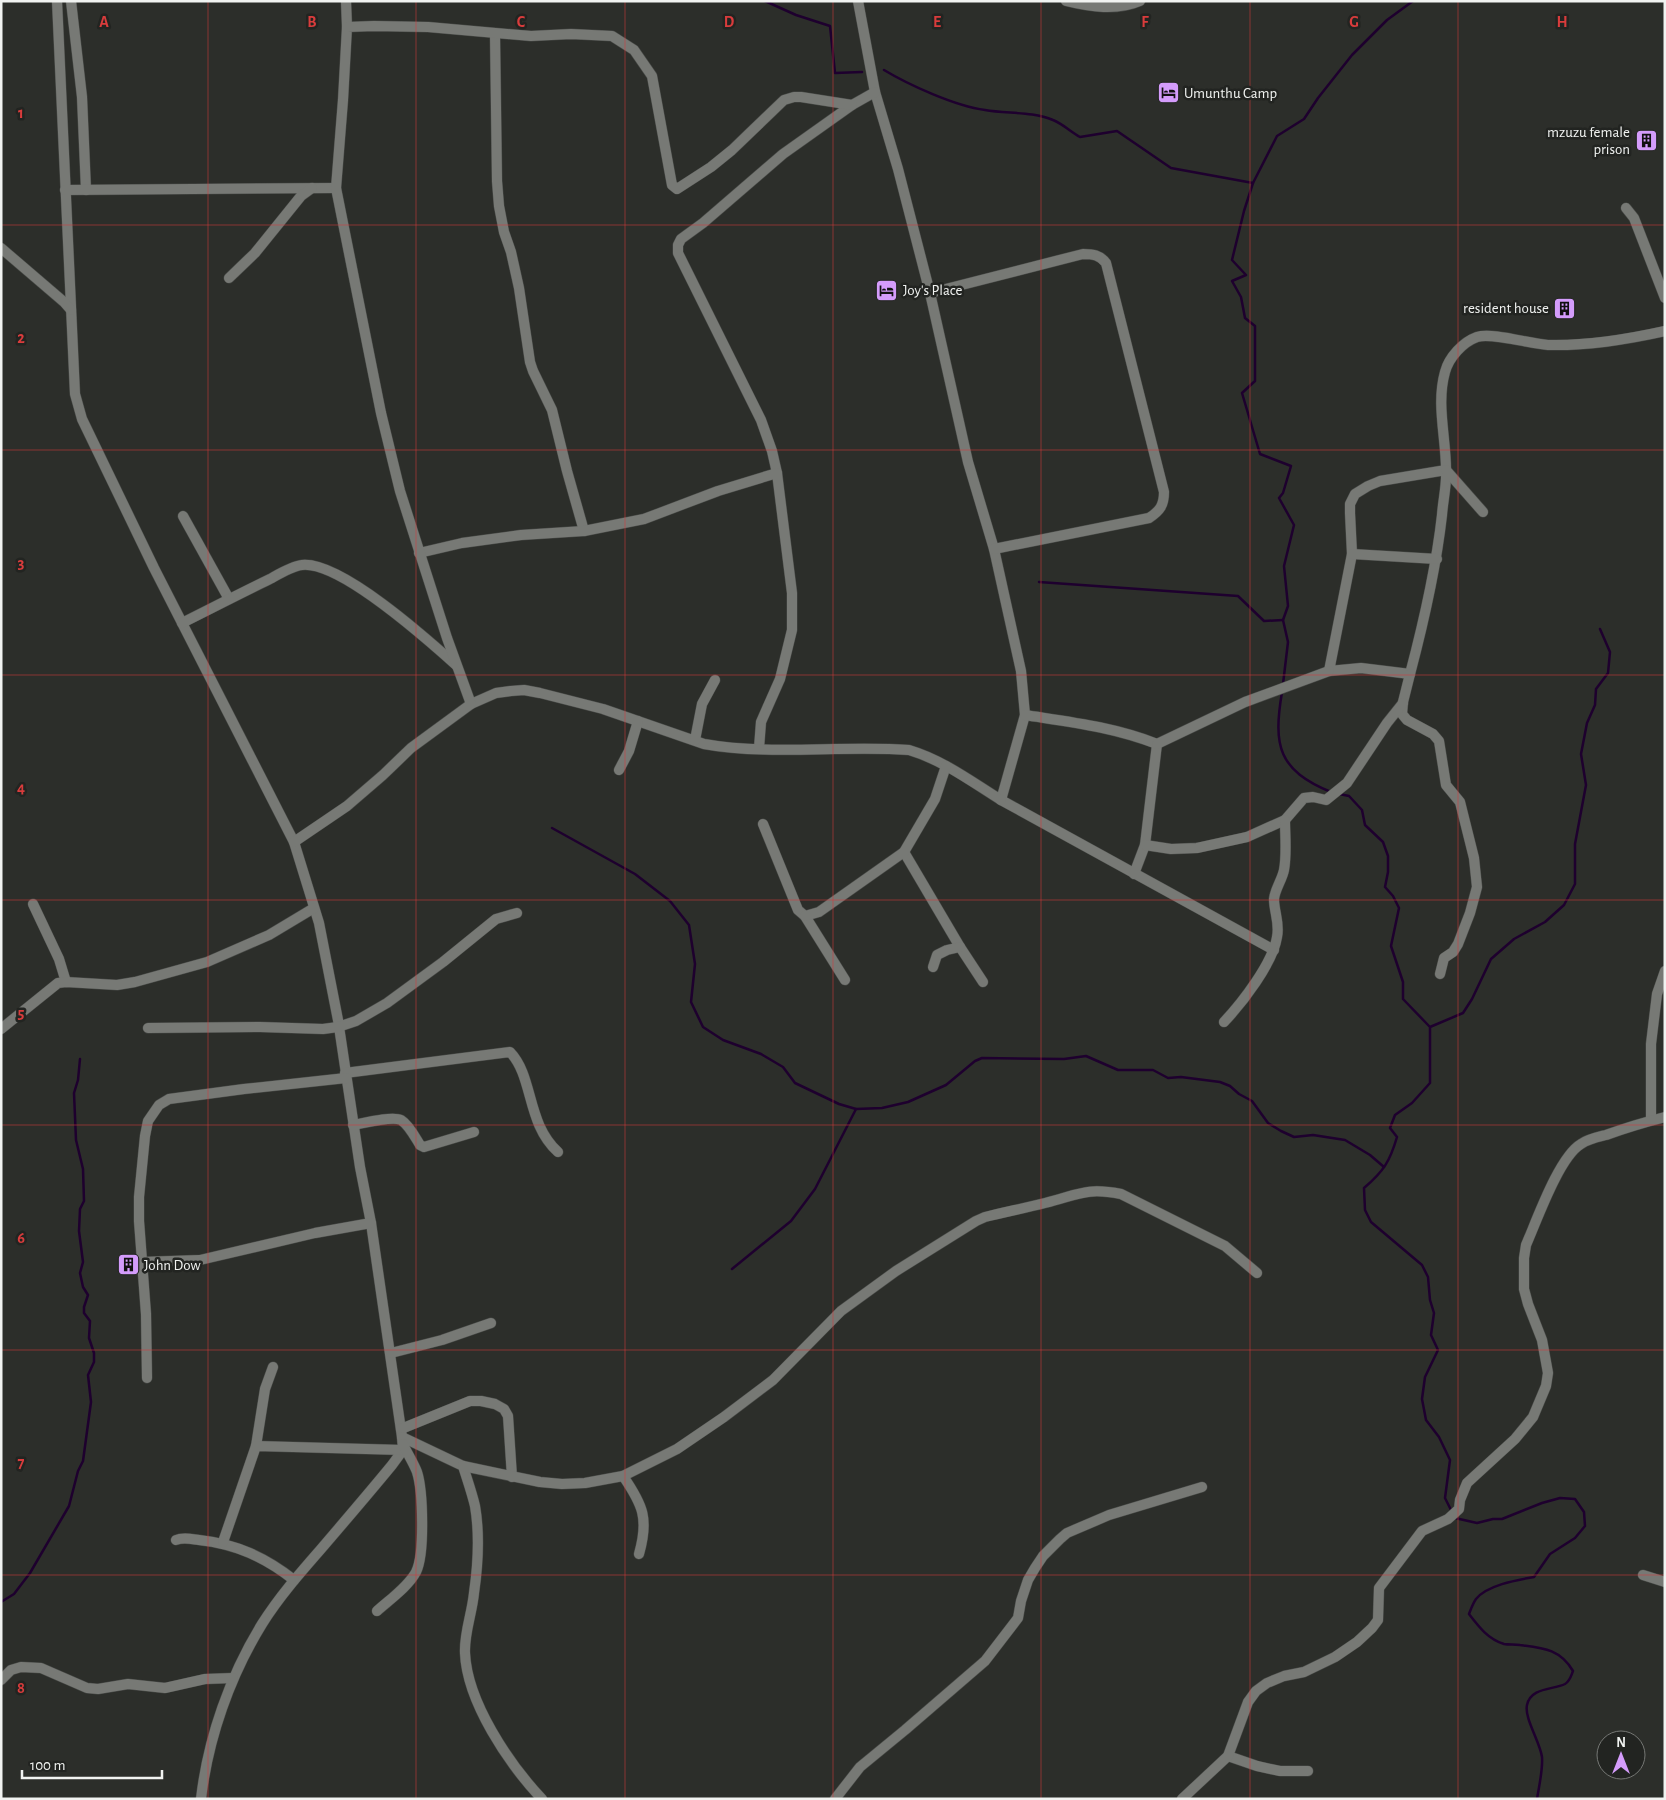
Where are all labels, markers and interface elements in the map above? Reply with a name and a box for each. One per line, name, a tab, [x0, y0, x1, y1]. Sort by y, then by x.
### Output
text: A	[99, 14, 109, 30]
text: B	[307, 14, 317, 30]
text: C	[517, 14, 526, 30]
text: D	[724, 14, 735, 30]
text: E	[933, 14, 941, 30]
text: F	[1141, 14, 1149, 30]
text: G	[1349, 14, 1359, 30]
text: H	[1556, 14, 1568, 30]
hotel icon: Umunthu Camp	[1156, 81, 1180, 105]
place label: Umunthu Camp	[1184, 86, 1277, 101]
text: 1	[18, 105, 24, 121]
place label: mzuzu female prison	[1547, 125, 1630, 157]
building icon: mzuzu female prison	[1634, 129, 1658, 153]
hotel icon: Joy's Place	[875, 278, 899, 302]
place label: Joy's Place	[903, 283, 963, 298]
building icon: resident house	[1553, 296, 1577, 320]
place label: resident house	[1463, 301, 1549, 316]
text: 2	[17, 330, 25, 346]
text: 3	[18, 555, 25, 571]
text: 4	[17, 780, 25, 796]
text: 5	[18, 1005, 25, 1021]
text: 6	[17, 1230, 25, 1246]
building icon: John Dow	[116, 1253, 140, 1277]
place label: John Dow	[144, 1258, 201, 1273]
text: 7	[18, 1455, 25, 1471]
text: 8	[17, 1680, 25, 1696]
north arrow	[1596, 1730, 1646, 1780]
text: N	[1616, 1736, 1626, 1750]
scale bar	[22, 1748, 162, 1780]
text: 100 m	[30, 1758, 65, 1773]

